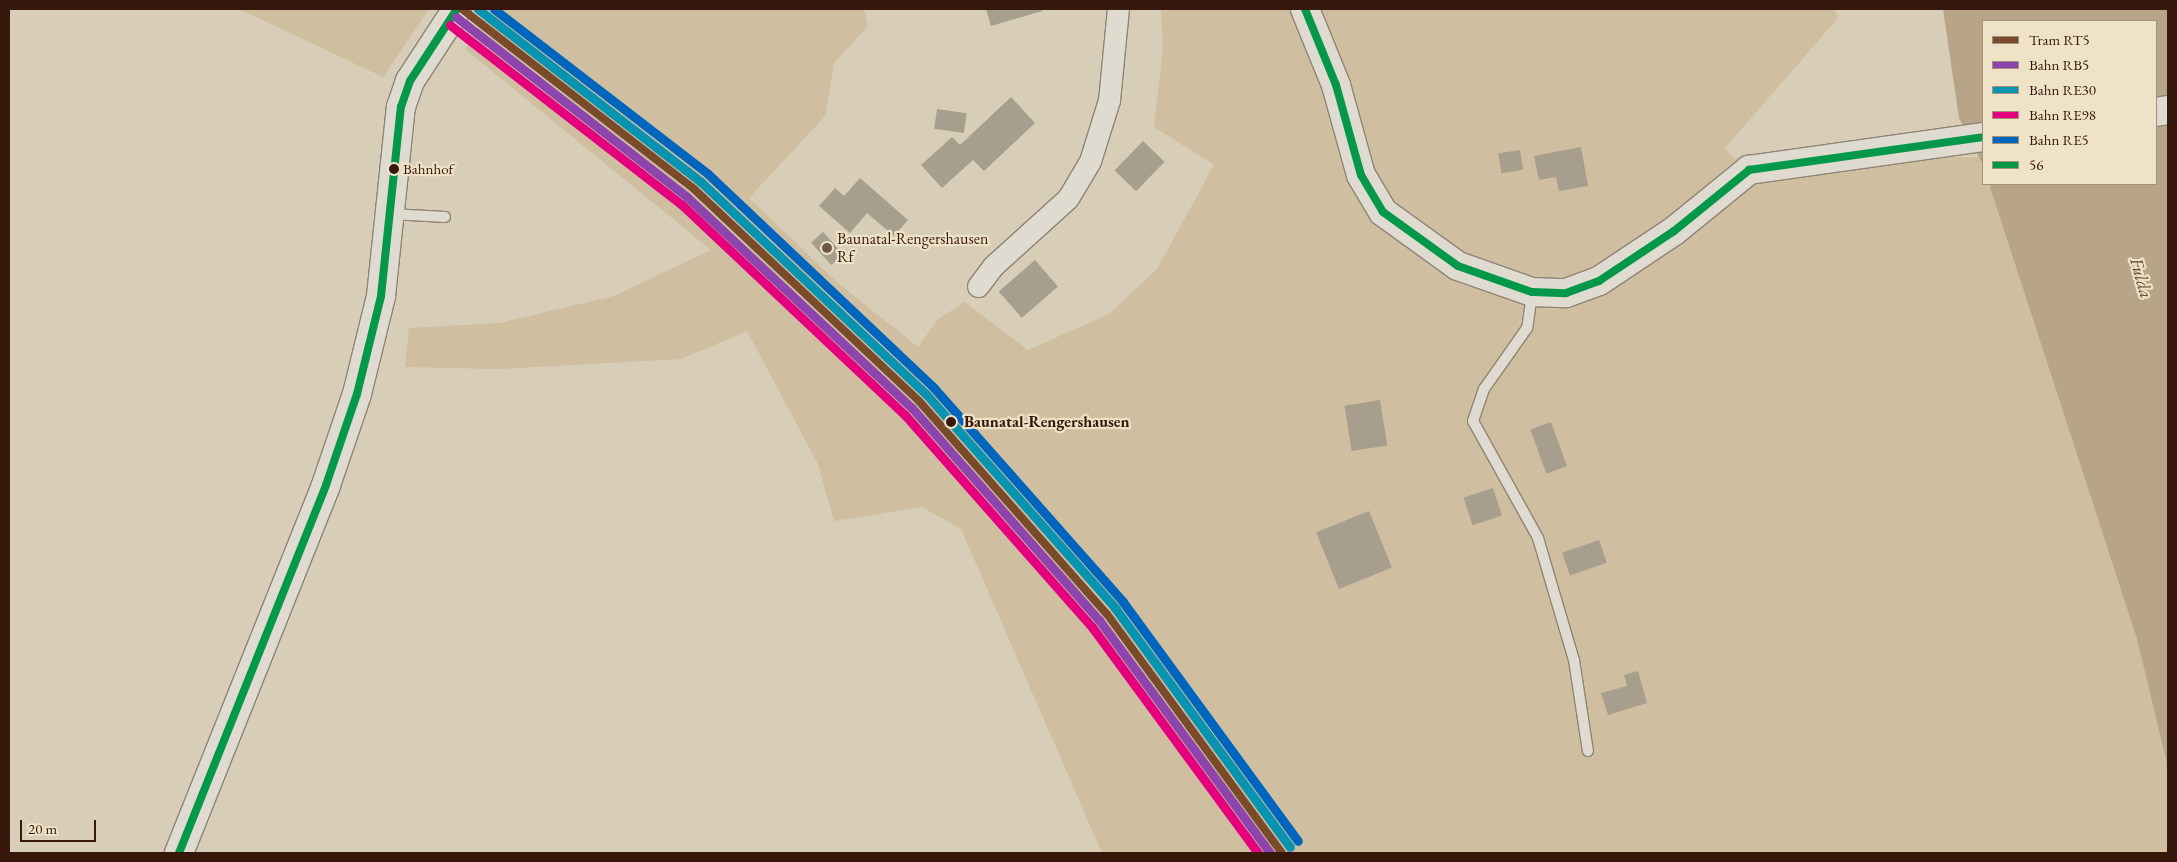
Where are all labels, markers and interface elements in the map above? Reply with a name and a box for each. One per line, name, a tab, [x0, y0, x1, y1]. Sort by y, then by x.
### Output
legend	[1982, 20, 2157, 185]
text: Tram RT5	[2029, 30, 2090, 49]
text: Bahn RB5	[2029, 55, 2089, 74]
text: Bahn RE30	[2029, 80, 2096, 99]
text: Bahn RE98	[2029, 105, 2096, 124]
text: Bahn RE5	[2029, 130, 2089, 149]
text: 56	[2029, 155, 2043, 174]
place label: Bahnhof	[403, 160, 453, 178]
marker: Bahnhof	[389, 164, 399, 174]
place label: Baunatal-Rengershausen Rf	[837, 229, 988, 267]
marker: Baunatal-Rengershausen Rf	[821, 242, 833, 254]
water label: Fulda	[2125, 255, 2157, 301]
place label: Baunatal-Rengershausen	[964, 412, 1130, 432]
marker: Baunatal-Rengershausen	[942, 413, 960, 431]
scale bar	[22, 810, 99, 842]
text: 20 m	[28, 819, 57, 838]

